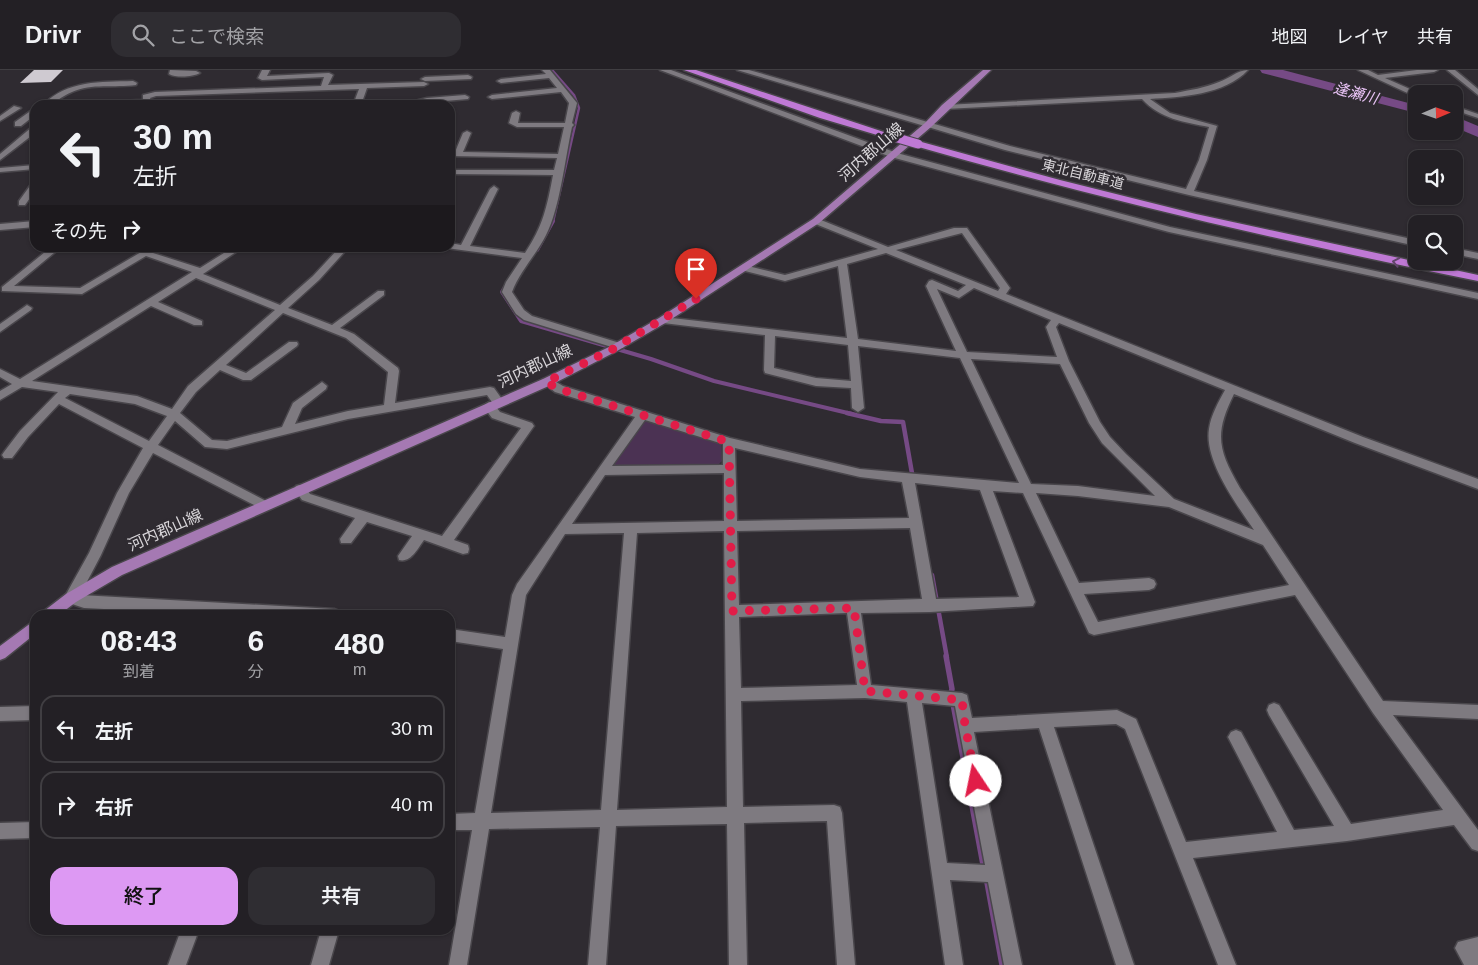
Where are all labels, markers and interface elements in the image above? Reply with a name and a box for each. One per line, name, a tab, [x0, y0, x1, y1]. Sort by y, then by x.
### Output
search box	[111, 12, 461, 57]
text: Drivr	[25, 21, 81, 48]
icon: search	[129, 21, 157, 49]
text: ここで検索	[169, 26, 264, 47]
text: 地図	[1272, 27, 1308, 47]
text: レイヤ	[1336, 27, 1389, 47]
text: 共有	[1417, 27, 1453, 47]
water label: 逢瀬川	[1332, 79, 1382, 108]
north arrow	[1408, 85, 1462, 140]
map controls	[1408, 85, 1463, 270]
text: 30 m	[133, 117, 213, 156]
street label: 河内郡山線	[835, 119, 907, 185]
icon: left	[50, 120, 115, 185]
button: sound	[1408, 150, 1463, 205]
street label: 東北自動車道	[1040, 156, 1126, 192]
text: 左折	[133, 164, 177, 189]
icon: right	[117, 215, 145, 243]
button: search	[1408, 215, 1463, 270]
text: その先	[50, 221, 107, 242]
pin	[675, 248, 717, 299]
icon: arrive	[682, 255, 710, 283]
one-way arrow	[1391, 257, 1400, 267]
street label: 河内郡山線	[495, 341, 575, 391]
street label: 河内郡山線	[125, 506, 205, 554]
text: 08:43	[100, 624, 177, 657]
text: 6	[247, 624, 264, 657]
text: 480	[335, 627, 385, 660]
text: m	[353, 661, 366, 678]
text: 到着	[123, 663, 155, 680]
text: 分	[248, 663, 264, 680]
icon: left	[52, 715, 80, 743]
text: 30 m	[391, 718, 433, 739]
text: 左折	[95, 721, 133, 742]
position arrow	[949, 754, 1001, 806]
icon: right	[52, 791, 80, 819]
text: 40 m	[391, 794, 433, 815]
text: 右折	[95, 797, 133, 818]
button: 終了	[50, 867, 238, 925]
button: 共有	[248, 867, 435, 925]

